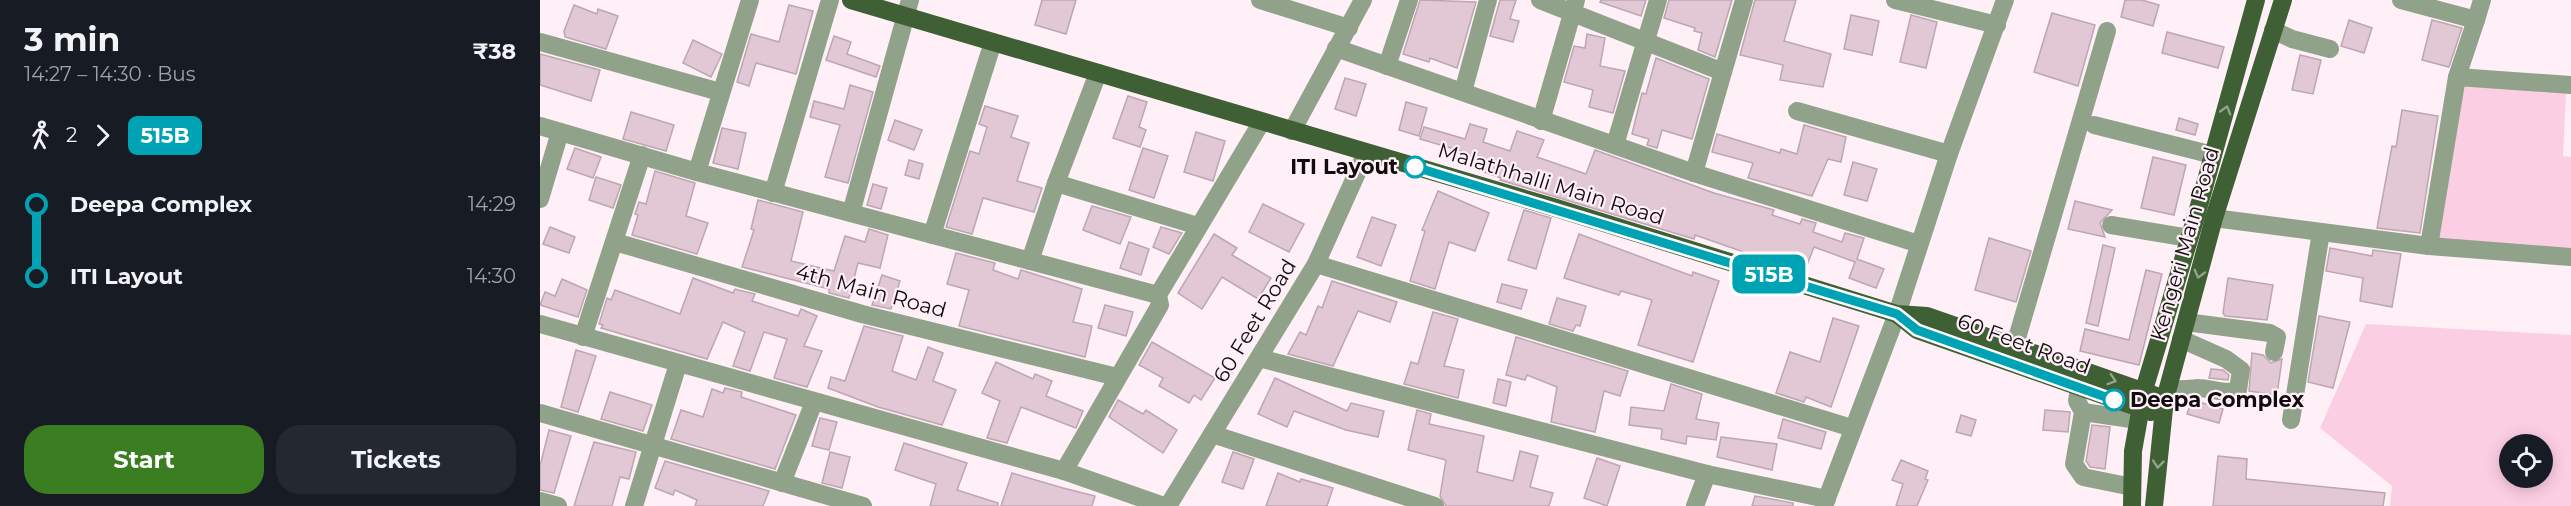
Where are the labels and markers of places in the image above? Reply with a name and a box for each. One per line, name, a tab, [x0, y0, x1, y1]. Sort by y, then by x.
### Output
place label: ITI Layout	[1290, 154, 1398, 179]
marker: ITI Layout	[1404, 156, 1426, 178]
place label: Deepa Complex	[2130, 387, 2304, 412]
marker: Deepa Complex	[2103, 389, 2125, 411]

